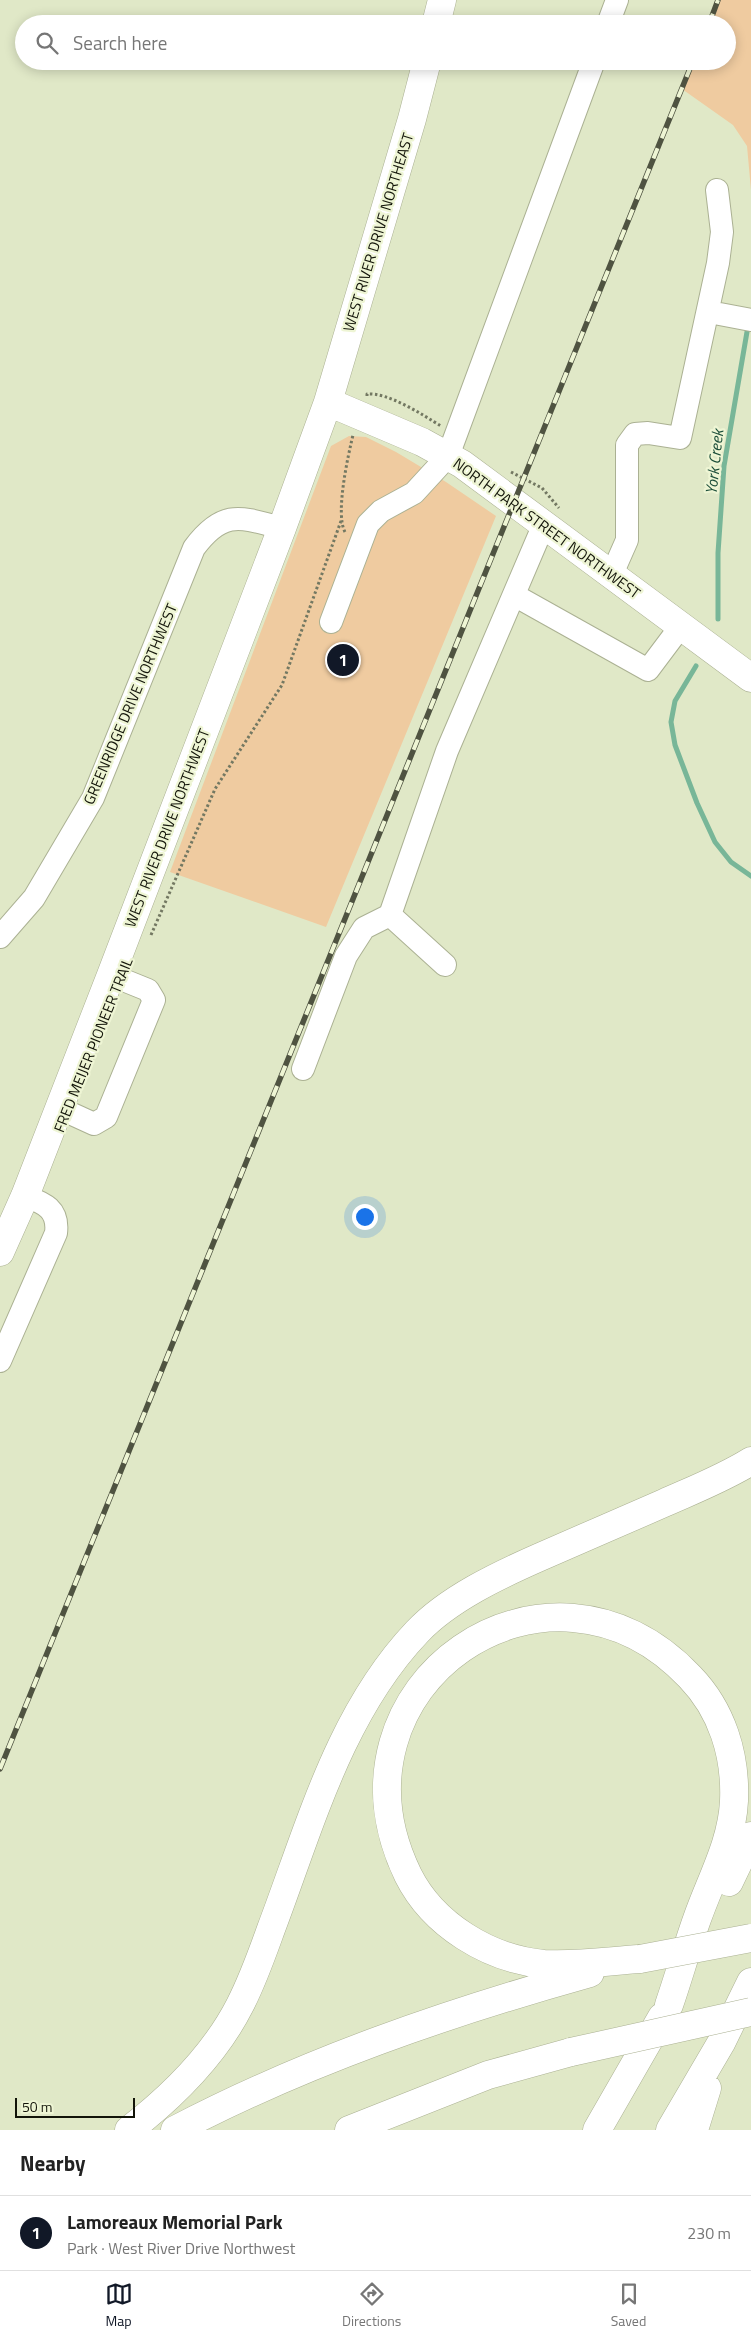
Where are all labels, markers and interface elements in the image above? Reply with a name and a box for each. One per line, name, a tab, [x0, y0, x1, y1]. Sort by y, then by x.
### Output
search box	[15, 15, 736, 70]
text: Search here	[73, 28, 167, 57]
icon: search	[33, 29, 61, 57]
street label: WEST RIVER DRIVE NORTHEAST	[337, 130, 419, 334]
water label: York Creek	[699, 426, 730, 496]
street label: NORTH PARK STREET NORTHWEST	[449, 452, 646, 604]
street label: GREENRIDGE DRIVE NORTHWEST	[77, 600, 183, 808]
pin: 1	[327, 641, 359, 679]
street label: WEST RIVER DRIVE NORTHWEST	[118, 725, 216, 931]
street label: FRED MEIJER PIONEER TRAIL	[47, 954, 139, 1136]
your location	[352, 1204, 378, 1230]
scale bar	[15, 2095, 135, 2118]
text: 50 m	[22, 2096, 52, 2117]
text: Nearby	[20, 2147, 85, 2179]
text: Lamoreaux Memorial Park	[67, 2207, 282, 2236]
text: 1	[32, 2221, 40, 2245]
text: 230 m	[687, 2221, 731, 2245]
text: Park · West River Drive Northwest	[67, 2236, 295, 2260]
tab: Map	[105, 2280, 133, 2331]
tab: Directions	[342, 2280, 401, 2331]
tab: Saved	[611, 2280, 646, 2331]

